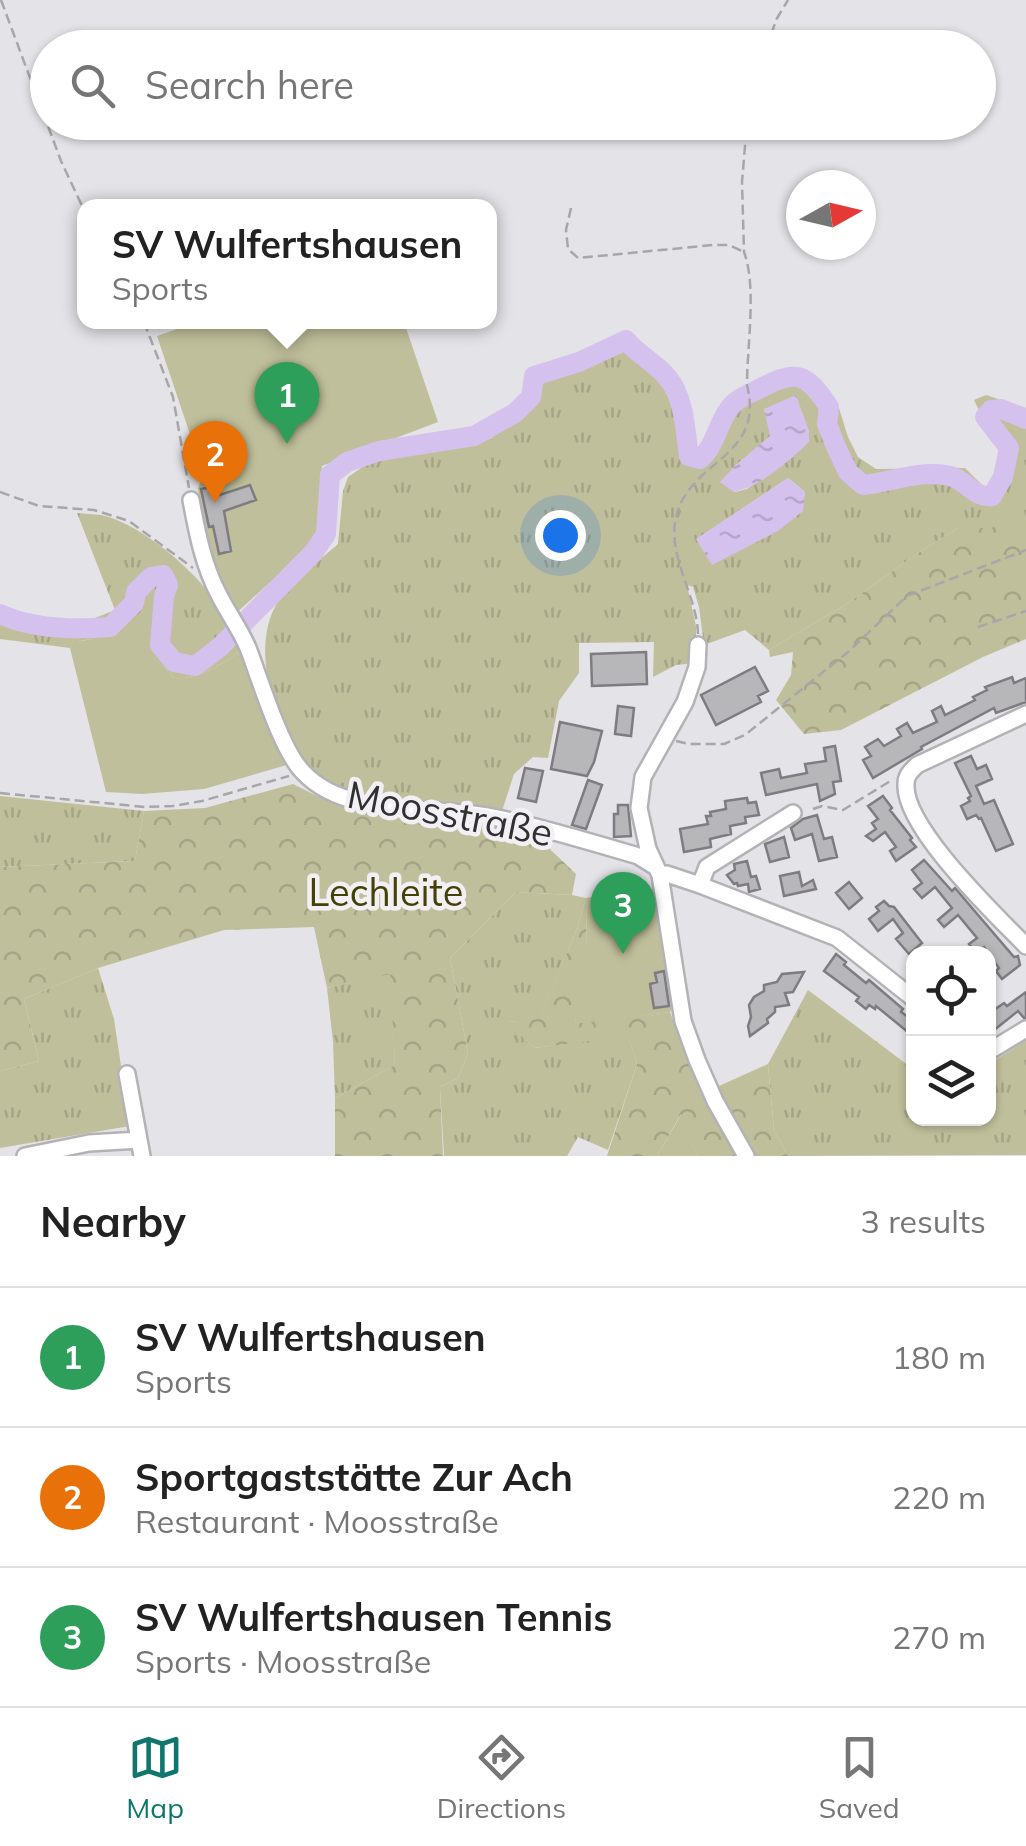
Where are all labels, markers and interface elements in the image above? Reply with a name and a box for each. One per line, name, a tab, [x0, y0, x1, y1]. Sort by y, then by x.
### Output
search box	[30, 30, 996, 140]
icon: search	[65, 58, 120, 113]
text: Search here	[145, 61, 354, 109]
north arrow	[786, 170, 876, 260]
popup	[77, 199, 497, 329]
text: SV Wulfertshausen	[112, 220, 462, 268]
text: Sports	[112, 268, 209, 308]
pin: 1	[254, 362, 320, 444]
pin: 2	[182, 420, 248, 503]
your location	[535, 510, 586, 561]
street label: Moosstraße	[344, 770, 557, 856]
park label: Lechleite	[309, 868, 463, 916]
pin: 3	[590, 872, 656, 954]
map controls	[906, 946, 996, 1126]
button: locate	[906, 946, 996, 1036]
button: layers	[906, 1036, 996, 1126]
text: Nearby	[40, 1195, 186, 1248]
text: 3 results	[861, 1201, 986, 1241]
text: SV Wulfertshausen	[135, 1313, 486, 1361]
text: 1	[63, 1337, 82, 1377]
text: 180 m	[892, 1337, 986, 1377]
text: Sports	[135, 1361, 232, 1401]
text: Sportgaststätte Zur Ach	[135, 1453, 573, 1501]
text: 2	[63, 1477, 82, 1517]
text: 220 m	[892, 1477, 986, 1517]
text: Restaurant · Moosstraße	[135, 1501, 499, 1541]
text: SV Wulfertshausen Tennis	[135, 1593, 612, 1641]
text: 3	[63, 1617, 82, 1657]
text: 270 m	[892, 1617, 986, 1657]
text: Sports · Moosstraße	[135, 1641, 431, 1681]
tab: Map	[126, 1730, 184, 1825]
tab: Directions	[437, 1730, 566, 1825]
tab: Saved	[819, 1730, 900, 1825]

